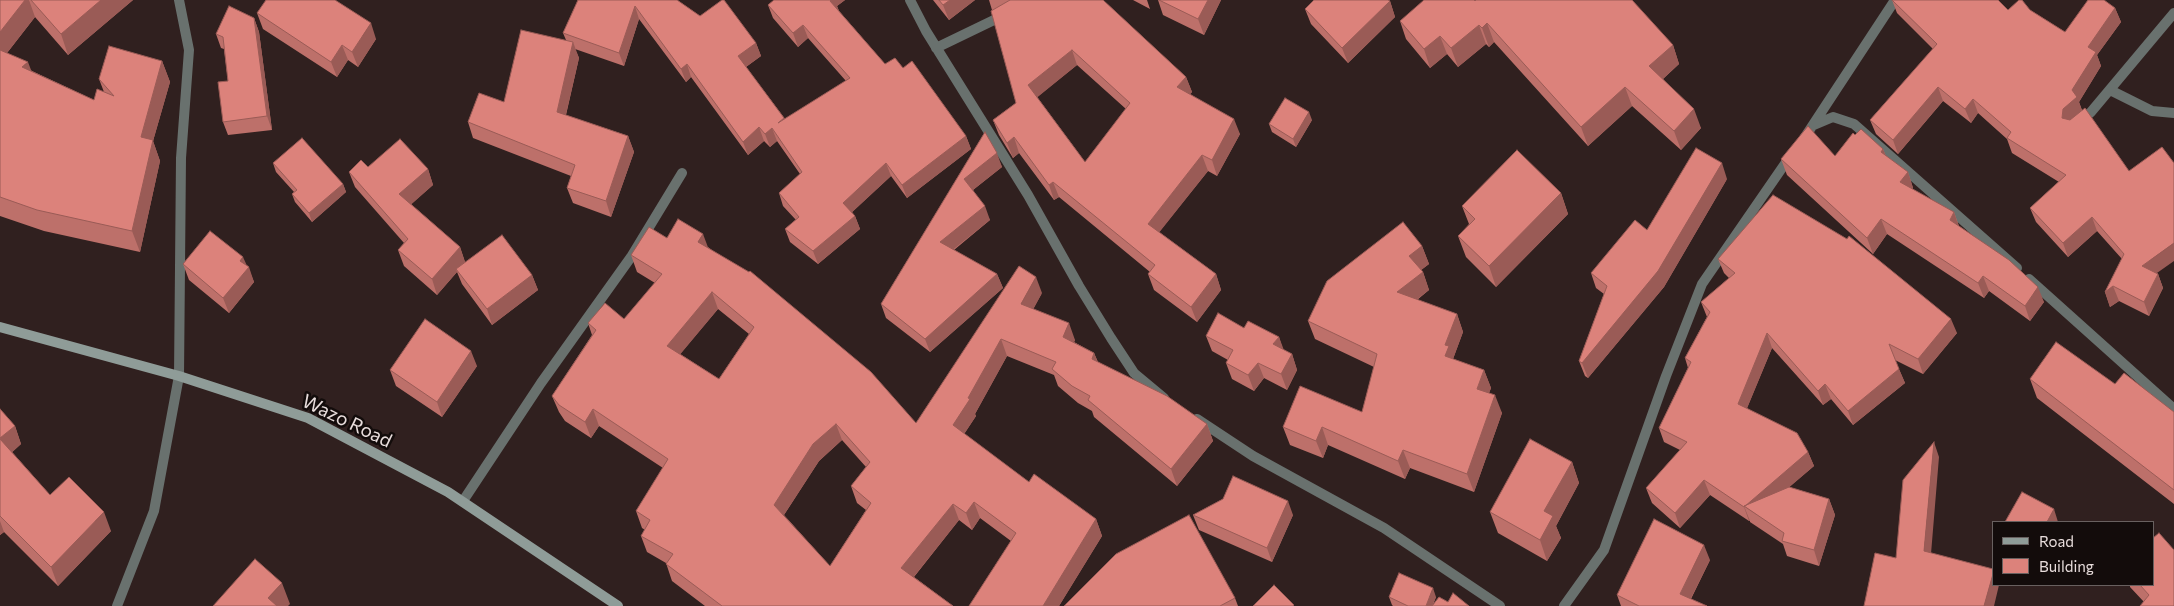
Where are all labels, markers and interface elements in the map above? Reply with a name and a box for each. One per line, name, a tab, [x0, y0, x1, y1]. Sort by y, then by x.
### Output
street label: Wazo Road	[298, 389, 396, 453]
legend	[1992, 521, 2154, 586]
text: Road	[2039, 532, 2074, 550]
text: Building	[2039, 557, 2094, 575]

